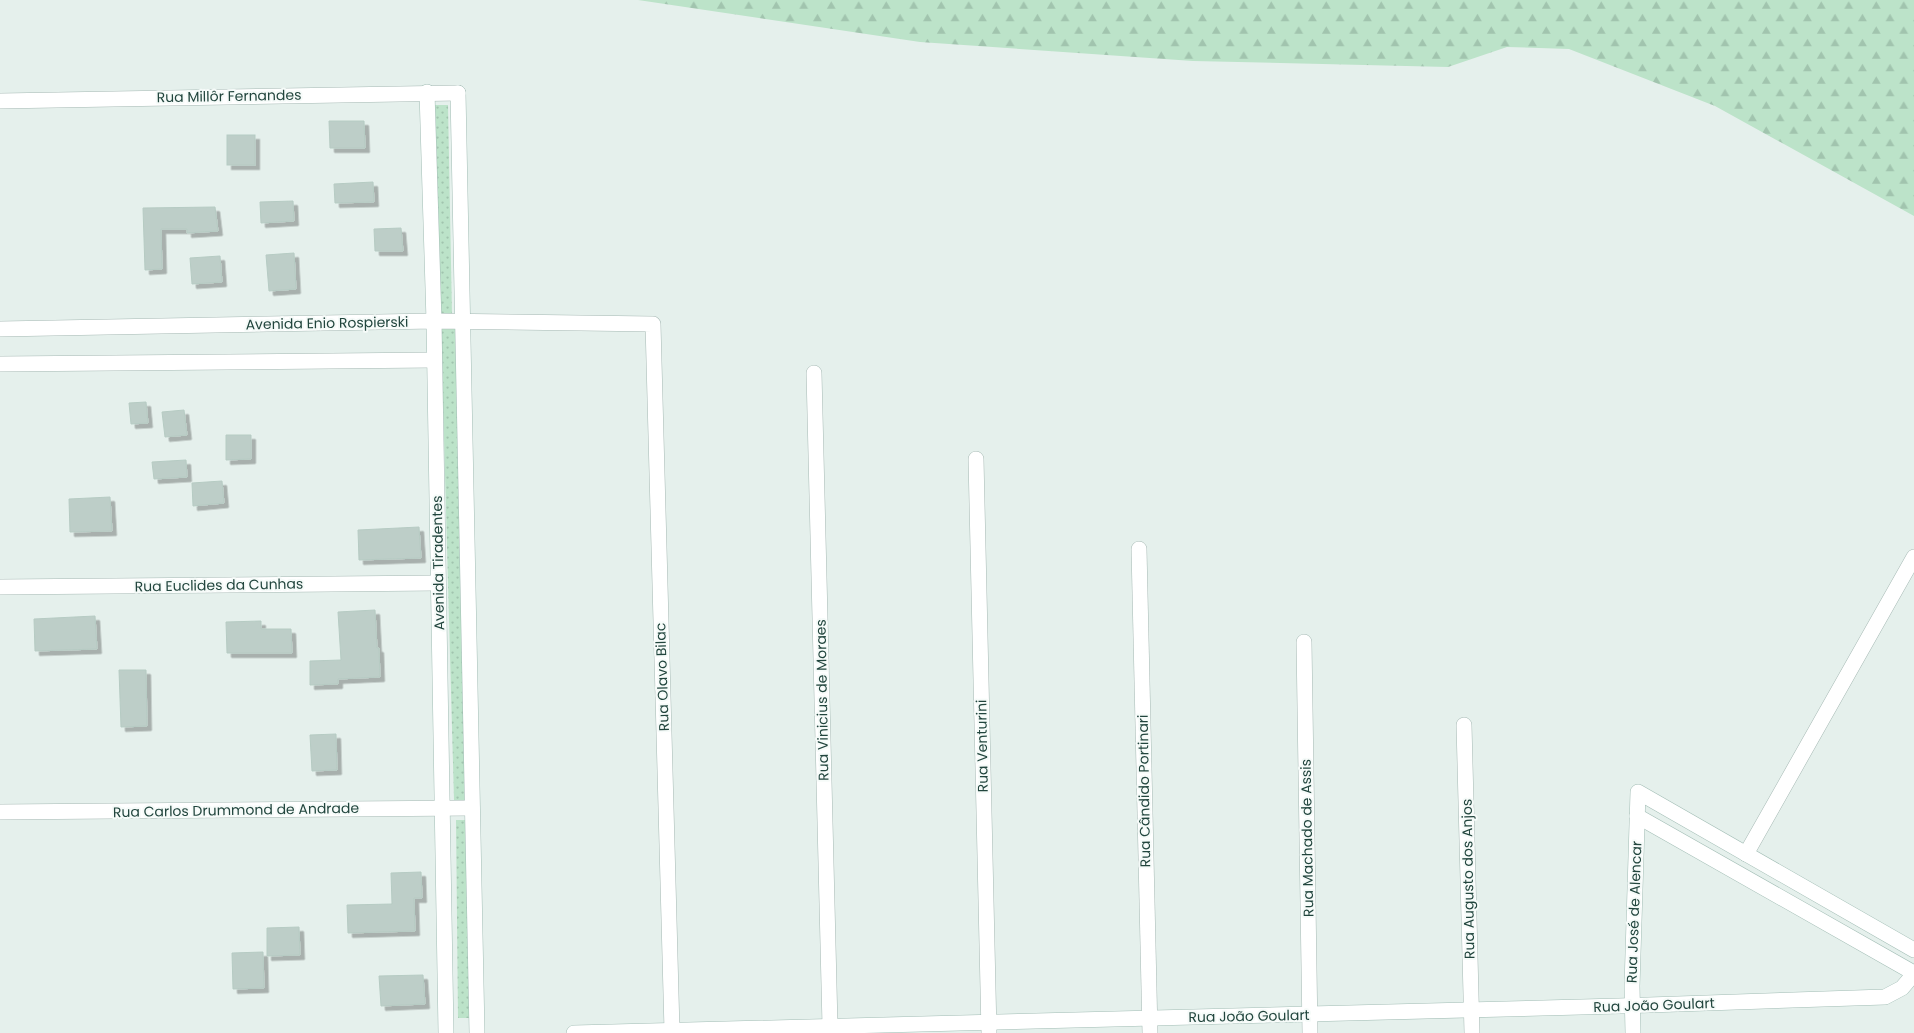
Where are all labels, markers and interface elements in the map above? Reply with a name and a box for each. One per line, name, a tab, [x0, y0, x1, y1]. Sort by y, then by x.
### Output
street label: Rua Millôr Fernandes	[156, 85, 302, 107]
street label: Avenida Enio Rospierski	[245, 312, 409, 334]
street label: Avenida Tiradentes	[427, 495, 449, 631]
street label: Rua Euclides da Cunhas	[135, 574, 303, 596]
street label: Rua Vinicius de Moraes	[811, 619, 833, 781]
street label: Rua Olavo Bilac	[650, 622, 674, 732]
street label: Rua Venturini	[971, 699, 993, 793]
street label: Rua Cândido Portinari	[1133, 714, 1155, 868]
street label: Rua Machado de Assis	[1296, 759, 1318, 917]
street label: Rua Carlos Drummond de Andrade	[113, 798, 360, 822]
street label: Rua Augusto dos Anjos	[1457, 799, 1479, 959]
street label: Rua José de Alencar	[1622, 841, 1646, 983]
street label: Rua João Goulart	[1593, 993, 1715, 1017]
street label: Rua João Goulart	[1188, 1005, 1310, 1027]

